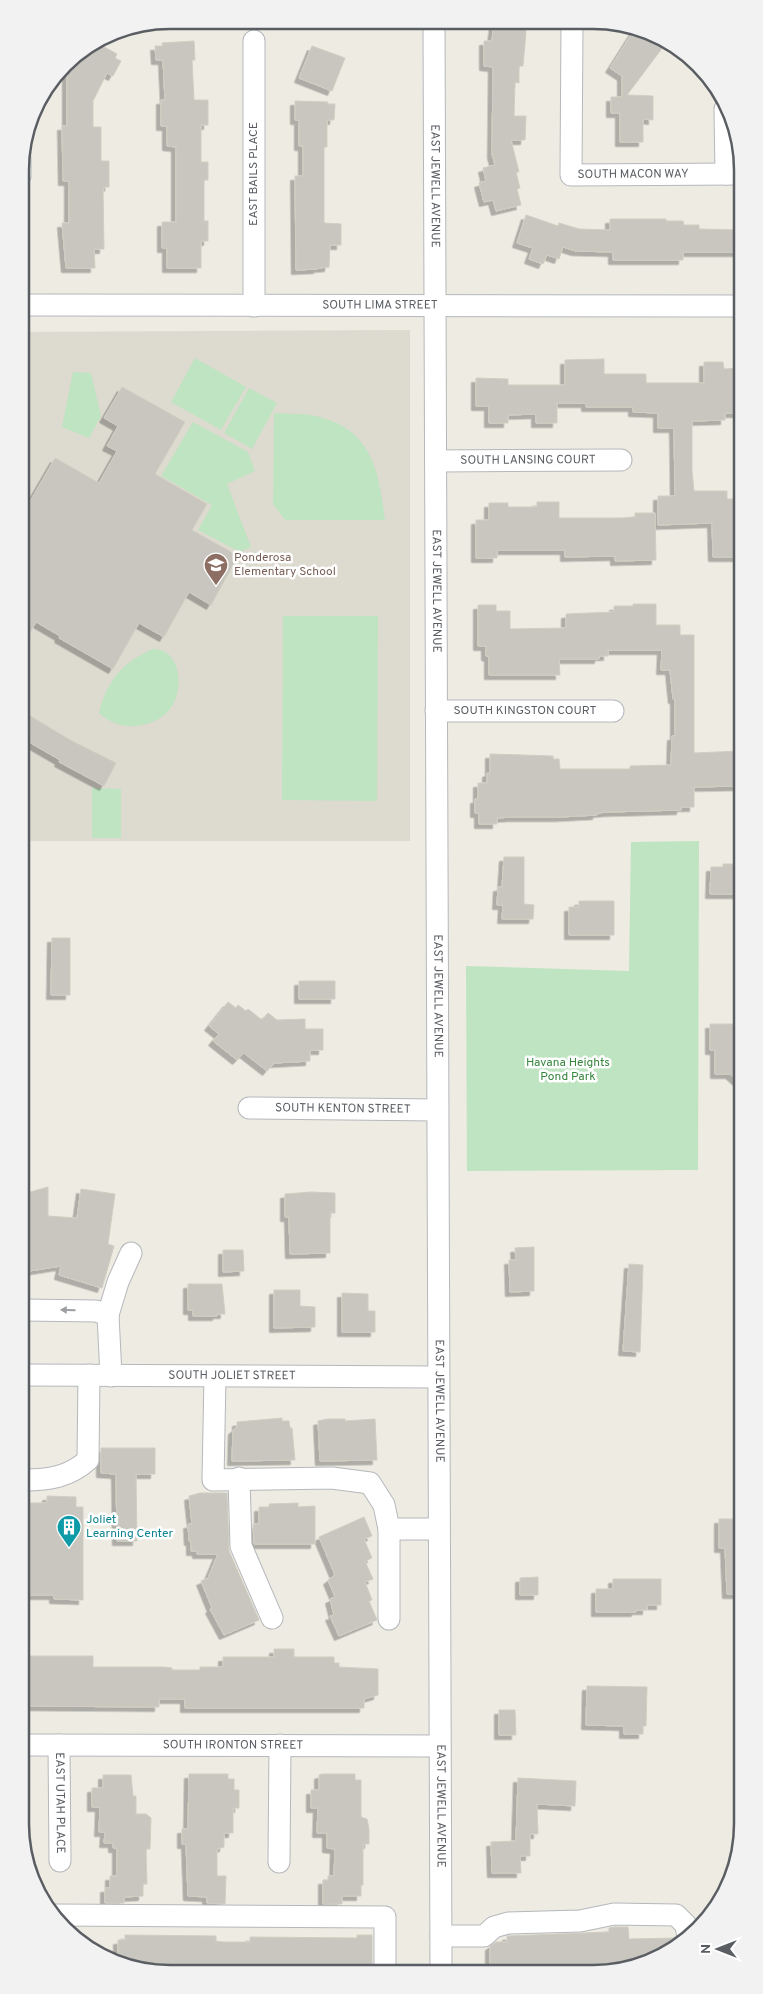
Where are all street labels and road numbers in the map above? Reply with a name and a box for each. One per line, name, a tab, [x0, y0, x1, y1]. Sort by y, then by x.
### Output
street label: EAST BAILS PLACE	[246, 122, 262, 226]
street label: EAST JEWELL AVENUE	[426, 124, 443, 248]
street label: SOUTH MACON WAY	[577, 166, 689, 183]
street label: SOUTH LIMA STREET	[322, 297, 438, 314]
street label: SOUTH LANSING COURT	[460, 452, 596, 469]
street label: EAST JEWELL AVENUE	[428, 529, 444, 653]
street label: SOUTH KINGSTON COURT	[453, 703, 597, 719]
street label: EAST JEWELL AVENUE	[429, 934, 446, 1058]
street label: SOUTH KENTON STREET	[275, 1100, 411, 1118]
street label: EAST JEWELL AVENUE	[431, 1339, 447, 1463]
street label: SOUTH JOLIET STREET	[168, 1368, 296, 1384]
street label: SOUTH IRONTON STREET	[163, 1737, 303, 1754]
street label: EAST JEWELL AVENUE	[432, 1744, 449, 1868]
street label: EAST UTAH PLACE	[51, 1752, 68, 1854]

